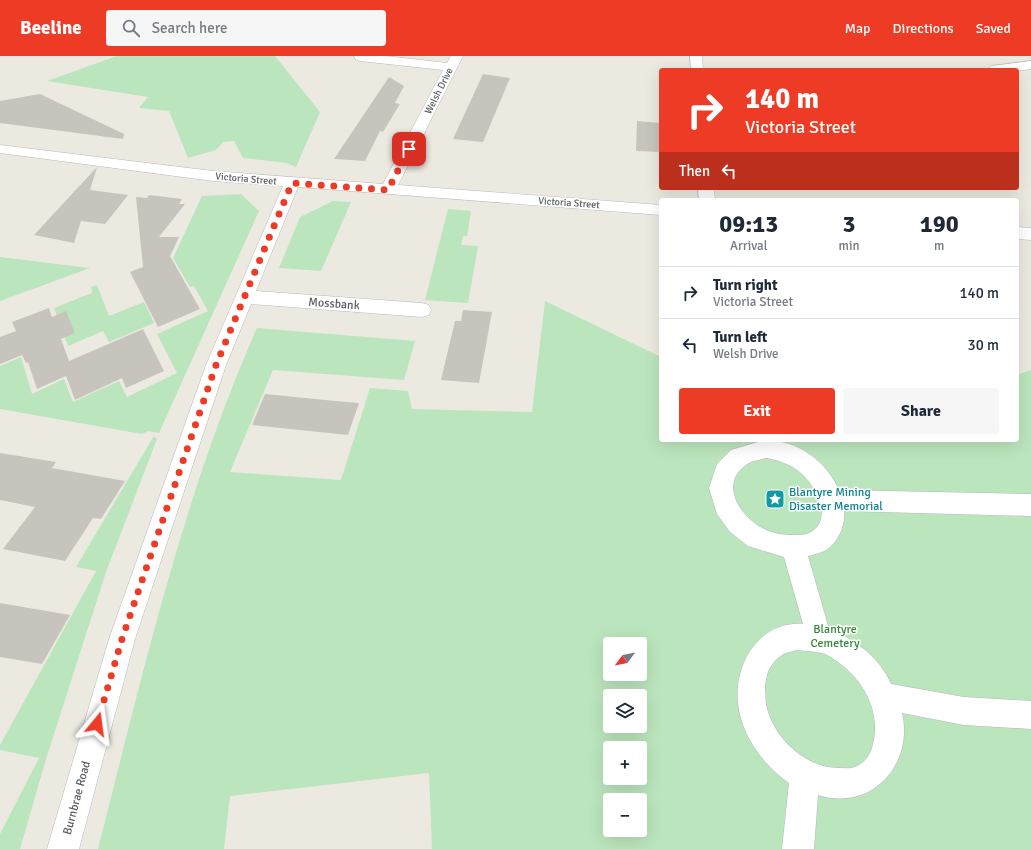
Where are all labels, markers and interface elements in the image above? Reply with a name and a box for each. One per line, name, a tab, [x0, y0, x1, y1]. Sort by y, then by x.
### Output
search box	[106, 10, 386, 46]
text: Beeline	[20, 16, 82, 40]
icon: search	[120, 17, 142, 39]
text: Search here	[152, 19, 227, 37]
text: Map	[845, 20, 871, 37]
text: Directions	[893, 20, 954, 37]
text: Saved	[976, 20, 1011, 37]
street label: Welsh Drive	[422, 66, 456, 116]
text: 140 m	[745, 82, 819, 116]
icon: right	[679, 84, 731, 136]
text: Victoria Street	[745, 116, 856, 138]
pin	[392, 132, 426, 166]
icon: arrive	[398, 138, 420, 160]
icon: left	[718, 160, 740, 182]
text: Then	[679, 162, 710, 180]
street label: Victoria Street	[215, 170, 278, 188]
street label: Victoria Street	[538, 195, 601, 211]
text: 09:13	[719, 209, 778, 239]
text: 3	[843, 209, 855, 239]
text: 190	[920, 209, 959, 239]
text: Arrival	[730, 238, 767, 254]
text: min	[839, 238, 860, 254]
text: m	[934, 238, 944, 254]
text: Turn right	[713, 276, 778, 294]
icon: right	[679, 282, 701, 304]
text: 140 m	[959, 284, 999, 302]
text: Victoria Street	[713, 294, 793, 310]
street label: Mossbank	[308, 295, 360, 313]
text: Turn left	[713, 328, 767, 346]
icon: left	[679, 334, 701, 356]
text: 30 m	[968, 336, 999, 354]
text: Welsh Drive	[713, 346, 779, 362]
button: Exit	[679, 388, 835, 434]
button: Share	[843, 388, 999, 434]
place label: Blantyre Mining Disaster Memorial	[789, 485, 883, 514]
place icon: Blantyre Mining Disaster Memorial	[764, 488, 786, 510]
park label: Blantyre Cemetery	[810, 622, 860, 651]
north arrow	[603, 637, 647, 681]
map controls	[603, 637, 647, 837]
button: layers	[603, 689, 647, 733]
position arrow	[76, 703, 118, 745]
button: +	[603, 741, 647, 785]
street label: Burnbrae Road	[60, 759, 94, 837]
button: −	[603, 793, 647, 837]

